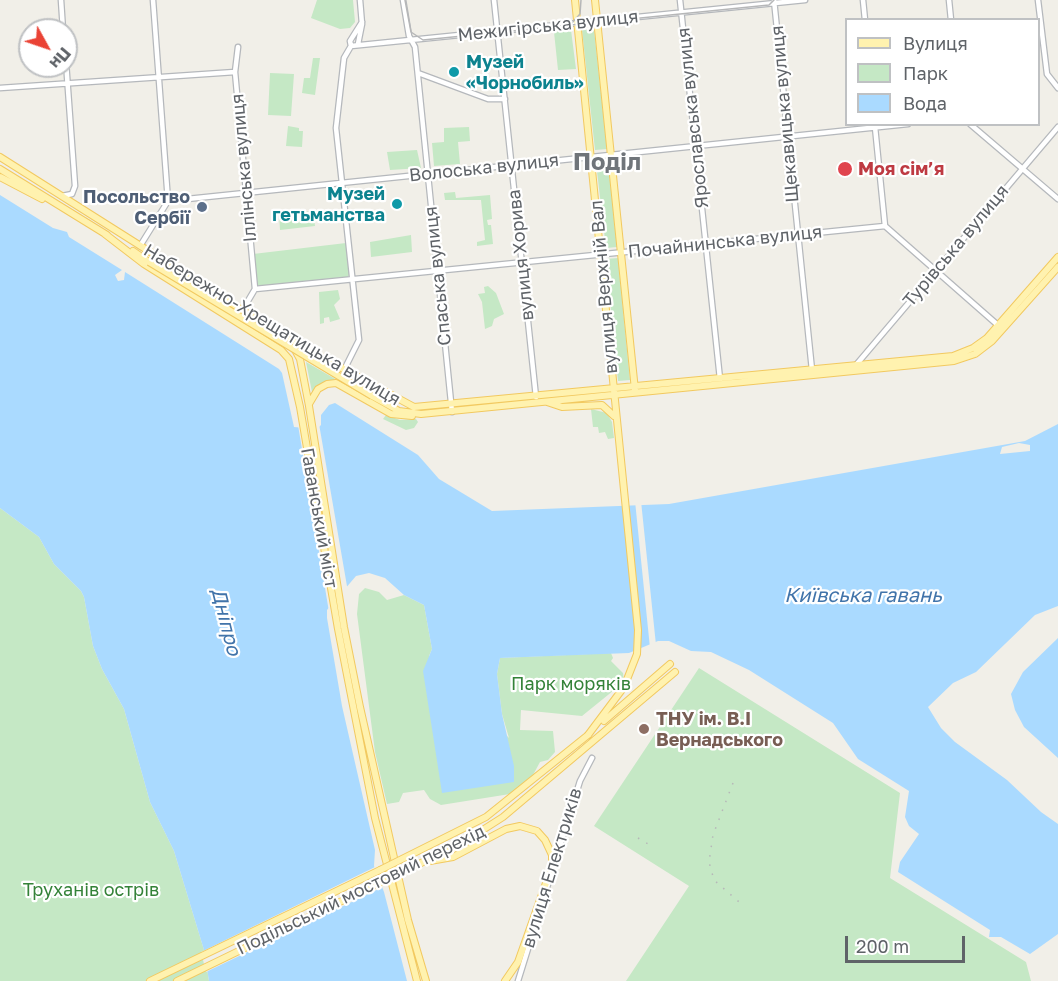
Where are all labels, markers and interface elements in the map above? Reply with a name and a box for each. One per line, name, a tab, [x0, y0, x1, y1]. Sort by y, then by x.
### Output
street label: Межигірська вулиця	[456, 6, 640, 46]
north arrow	[18, 18, 78, 78]
legend	[845, 18, 1040, 126]
street label: Щекавицька вулиця	[766, 25, 804, 203]
street label: Ярославська вулиця	[673, 27, 713, 209]
text: Вулиця	[903, 32, 968, 54]
text: Пн	[46, 44, 75, 73]
place label: Музей «Чорнобиль»	[466, 51, 584, 94]
text: Парк	[903, 62, 948, 84]
marker: Музей «Чорнобиль»	[447, 65, 461, 79]
text: Вода	[903, 92, 947, 114]
street label: Іллінська вулиця	[227, 93, 261, 243]
district label: Поділ	[573, 148, 641, 176]
street label: Волоська вулиця	[408, 149, 560, 187]
place label: Моя сім’я	[858, 158, 944, 180]
marker: Моя сім’я	[836, 160, 854, 178]
street label: Турівська вулиця	[899, 181, 1013, 311]
place label: Музей гетьманства	[272, 183, 385, 226]
place label: Посольство Сербії	[83, 186, 190, 228]
street label: вулиця Хорива	[503, 188, 539, 322]
marker: Музей гетьманства	[390, 197, 404, 211]
street label: вулиця Верхній Вал	[586, 199, 622, 375]
marker: Посольство Сербії	[195, 200, 209, 214]
street label: Спаська вулиця	[420, 205, 456, 347]
street label: Почайнинська вулиця	[627, 221, 823, 263]
street label: Набережно-Хрещатицька вулиця	[140, 240, 404, 410]
street label: Гаванський міст	[296, 446, 342, 590]
water label: Київська гавань	[784, 584, 942, 608]
water label: Дніпро	[206, 586, 246, 658]
park label: Парк моряків	[511, 673, 631, 695]
place label: ТНУ ім. В.І Вернадського	[656, 708, 783, 750]
marker: ТНУ ім. В.І Вернадського	[637, 722, 651, 736]
street label: вулиця Електриків	[517, 786, 587, 950]
street label: Подільський мостовий перехід	[233, 820, 489, 960]
park label: Труханів острів	[23, 879, 159, 901]
scale bar	[848, 924, 968, 962]
text: 200 m	[856, 935, 909, 957]

